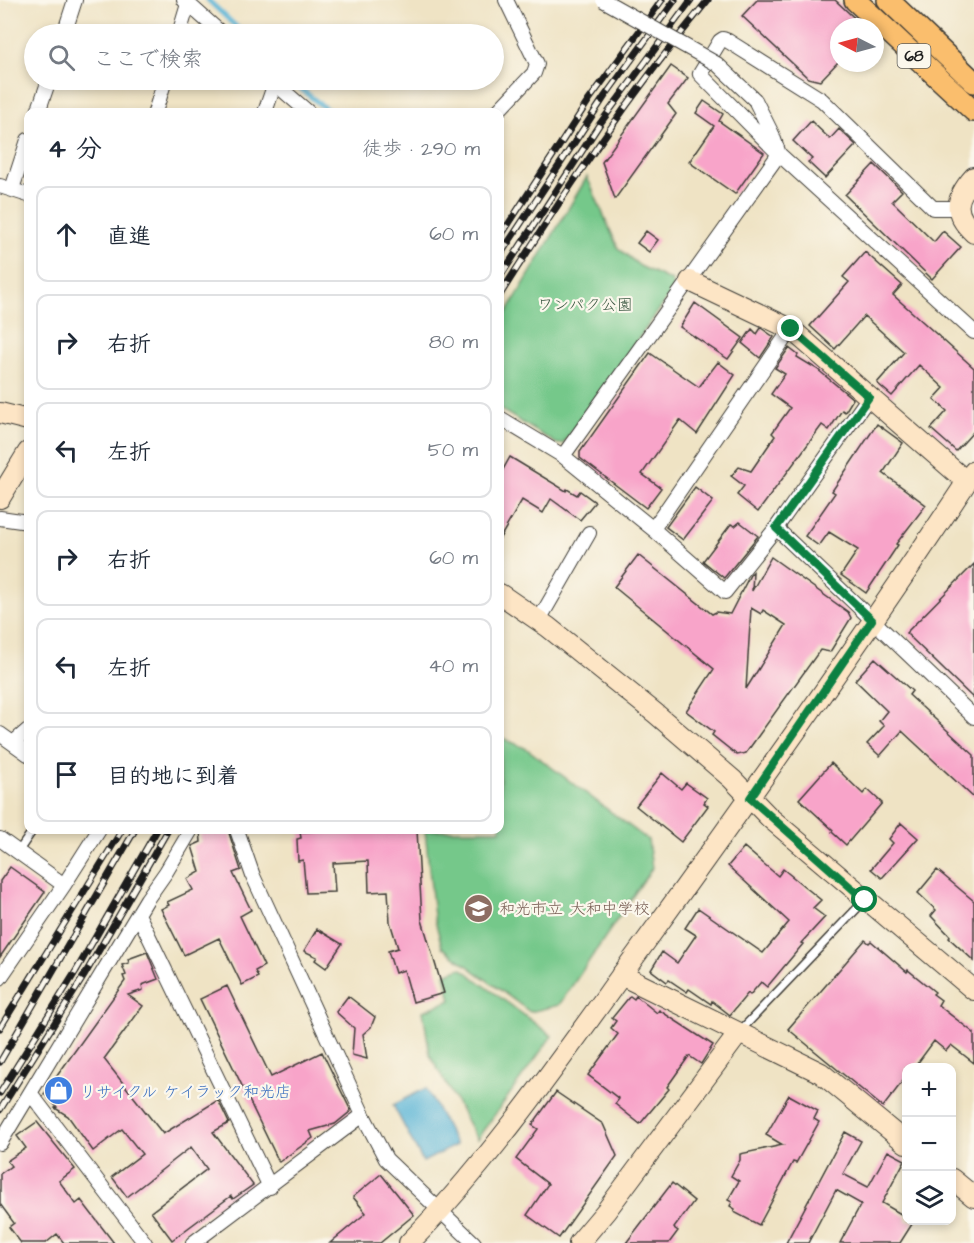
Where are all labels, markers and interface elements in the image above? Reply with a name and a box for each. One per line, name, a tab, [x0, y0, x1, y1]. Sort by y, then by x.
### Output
north arrow	[830, 18, 884, 72]
search box	[24, 24, 504, 90]
icon: search	[45, 41, 78, 74]
text: ここで検索	[93, 44, 203, 75]
road number: 68	[898, 44, 930, 68]
text: 4 分	[48, 131, 102, 167]
text: 徒歩 · 290 m	[362, 135, 480, 163]
icon: ahead	[50, 218, 83, 251]
text: 60 m	[429, 220, 478, 248]
text: 直進	[107, 221, 151, 252]
park label: ワンパク公園	[537, 294, 633, 316]
route end	[777, 315, 803, 341]
icon: right	[50, 326, 83, 359]
text: 80 m	[429, 328, 478, 356]
text: 右折	[107, 329, 151, 360]
icon: left	[50, 434, 83, 467]
text: 50 m	[428, 436, 478, 464]
text: 左折	[107, 437, 151, 468]
icon: right	[50, 542, 83, 575]
text: 60 m	[429, 544, 478, 572]
text: 右折	[107, 545, 151, 576]
icon: left	[50, 650, 83, 683]
text: 40 m	[428, 652, 478, 680]
text: 左折	[107, 653, 151, 684]
icon: arrive	[50, 758, 83, 791]
text: 目的地に到着	[107, 761, 239, 792]
route start	[851, 886, 877, 912]
school or university icon: 和光市立 大和中学校	[462, 892, 494, 924]
place label: 和光市立 大和中学校	[499, 898, 649, 920]
map controls	[902, 1063, 956, 1225]
button: +	[902, 1063, 956, 1117]
shop icon: リサイクル ケイラック和光店	[43, 1075, 75, 1107]
place label: リサイクル ケイラック和光店	[80, 1081, 291, 1103]
button: −	[902, 1117, 956, 1171]
button: layers	[902, 1171, 956, 1225]

